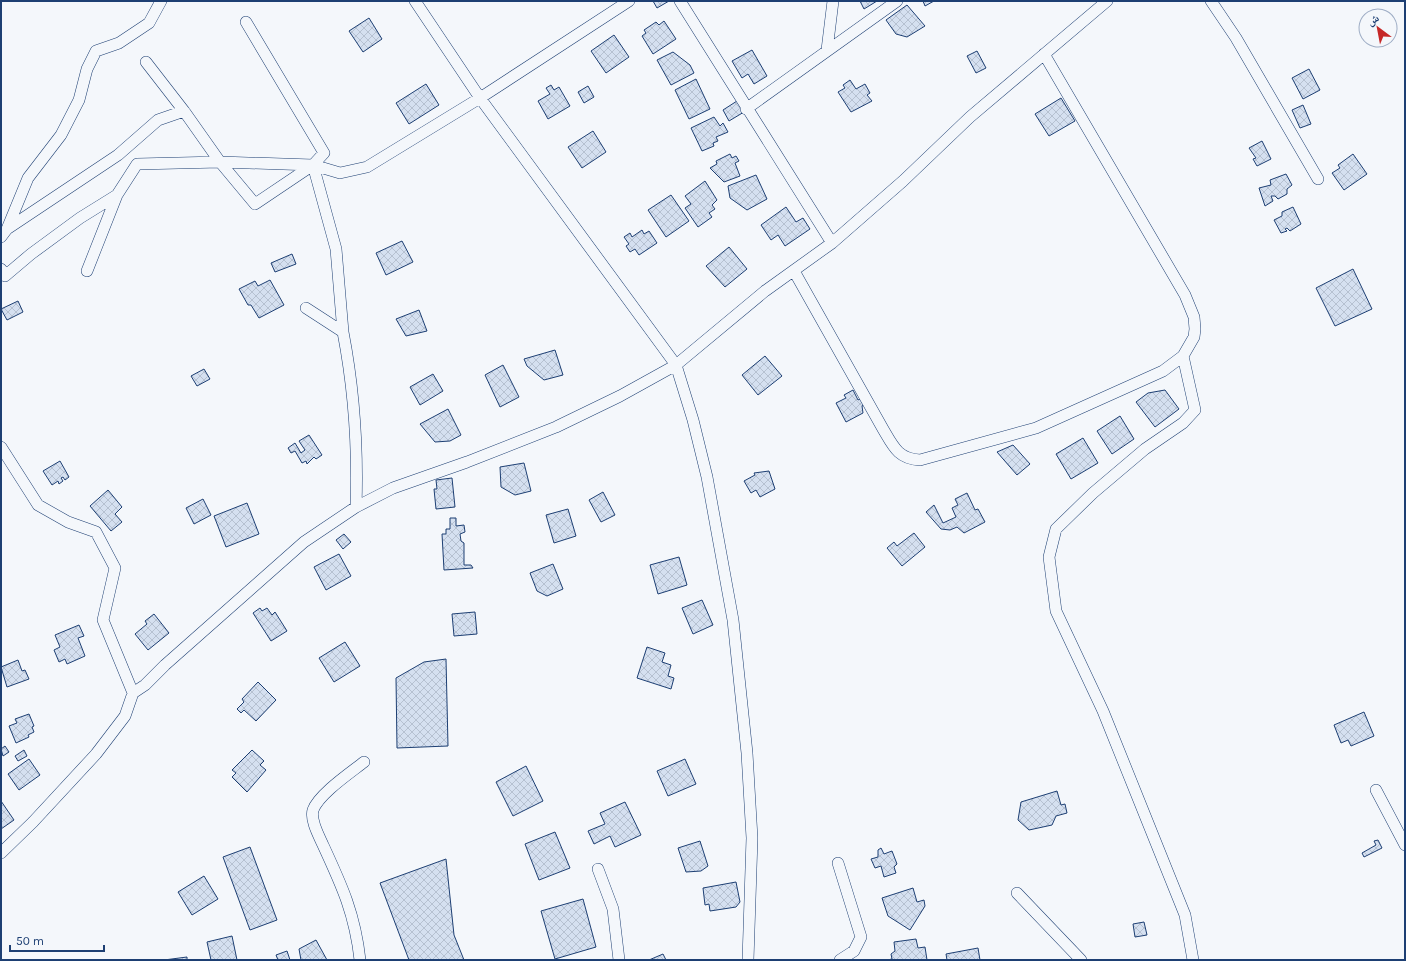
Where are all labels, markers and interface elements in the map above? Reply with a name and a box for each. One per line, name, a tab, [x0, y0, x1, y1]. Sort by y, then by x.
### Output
north arrow	[1358, 8, 1398, 48]
text: ش	[1365, 11, 1382, 29]
scale bar	[10, 927, 104, 953]
text: 50 m	[16, 934, 44, 948]

